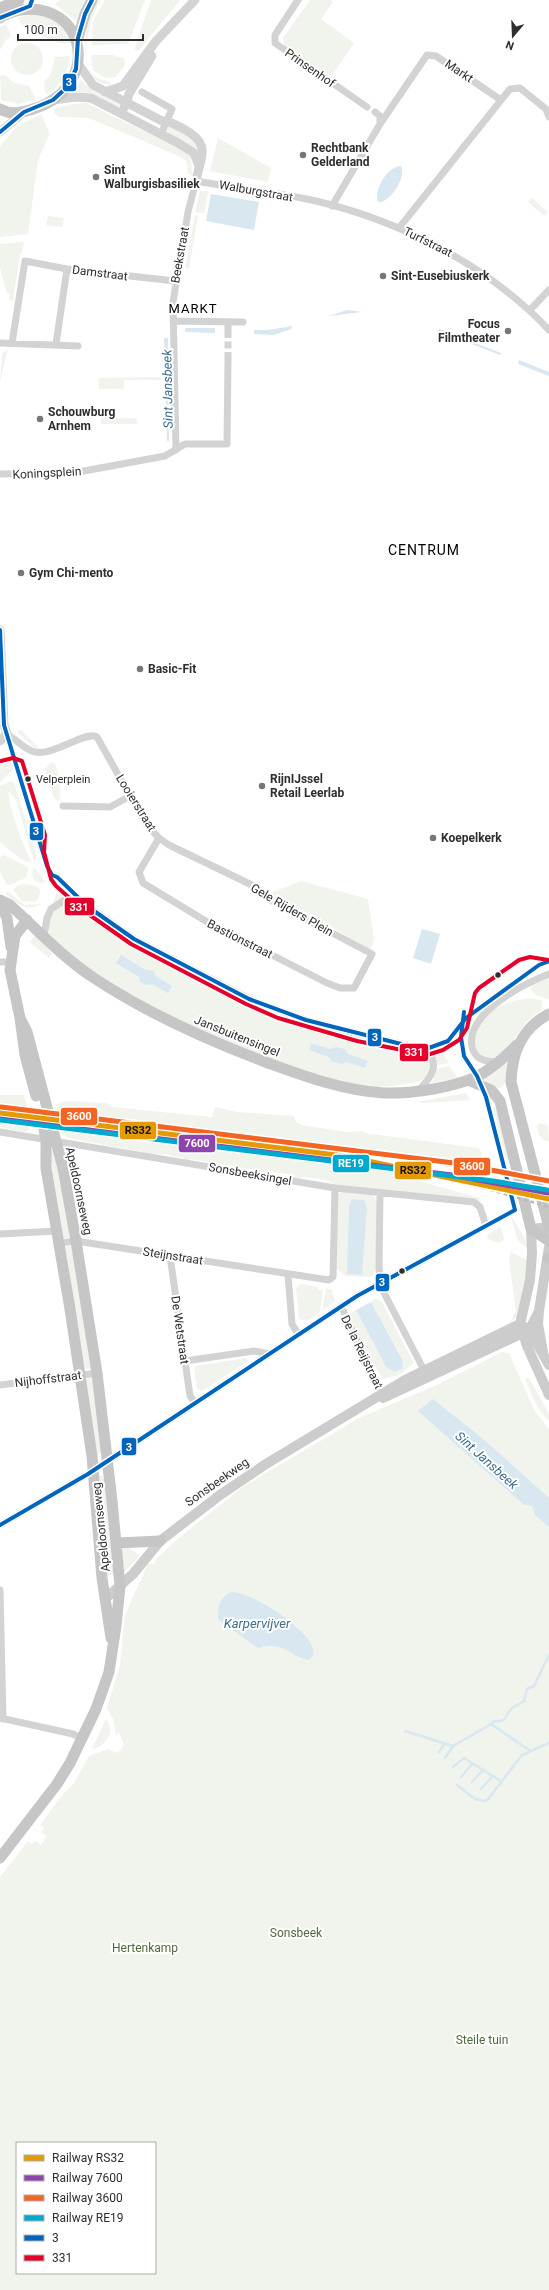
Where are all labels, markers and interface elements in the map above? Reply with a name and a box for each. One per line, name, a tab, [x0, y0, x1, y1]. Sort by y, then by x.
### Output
scale bar	[18, 16, 143, 42]
north arrow	[493, 16, 533, 56]
text: 100 m	[24, 23, 58, 37]
text: N	[504, 37, 516, 52]
street label: Prinsenhof	[282, 46, 338, 91]
street label: Markt	[442, 57, 476, 86]
line badge: 3	[62, 73, 77, 92]
text: 3	[66, 76, 72, 89]
place label: Rechtbank Gelderland	[311, 141, 370, 169]
marker: Rechtbank Gelderland	[298, 150, 308, 160]
place label: Sint Walburgisbasiliek	[104, 163, 200, 191]
marker: Sint Walburgisbasiliek	[91, 172, 101, 182]
street label: Walburgstraat	[218, 178, 294, 204]
street label: Turfstraat	[401, 224, 455, 260]
street label: Beekstraat	[168, 226, 192, 284]
street label: Damstraat	[71, 263, 129, 283]
place label: Sint-Eusebiuskerk	[391, 269, 490, 283]
marker: Sint-Eusebiuskerk	[378, 271, 388, 281]
district label: MARKT	[169, 301, 217, 316]
place label: Focus Filmtheater	[438, 317, 501, 345]
marker: Focus Filmtheater	[503, 326, 513, 336]
water label: Sint Jansbeek	[159, 349, 176, 429]
place label: Schouwburg Arnhem	[48, 405, 115, 433]
marker: Schouwburg Arnhem	[35, 414, 45, 424]
street label: Koningsplein	[12, 464, 82, 482]
district label: CENTRUM	[388, 542, 460, 558]
place label: Gym Chi-mento	[29, 566, 114, 580]
marker: Gym Chi-mento	[16, 568, 26, 578]
place label: Basic-Fit	[148, 662, 196, 676]
marker: Basic-Fit	[135, 664, 145, 674]
street label: Looierstraat	[113, 772, 159, 834]
place label: RijnIJssel Retail Leerlab	[270, 772, 344, 800]
place label: Velperplein	[36, 773, 90, 786]
marker: Velperplein	[23, 774, 33, 784]
marker: RijnIJssel Retail Leerlab	[257, 781, 267, 791]
line badge: 3	[29, 822, 44, 841]
text: 3	[33, 825, 39, 838]
place label: Koepelkerk	[441, 831, 502, 845]
marker: Koepelkerk	[428, 833, 438, 843]
street label: Gele Rijders Plein	[248, 881, 336, 939]
line badge: 331	[64, 897, 95, 916]
text: 331	[70, 901, 88, 914]
street label: Bastionstraat	[205, 917, 275, 961]
unlabelled marker	[493, 970, 503, 980]
street label: Jansbuitensingel	[192, 1012, 282, 1060]
line badge: 3	[367, 1028, 382, 1047]
text: 3	[372, 1031, 378, 1044]
line badge: 331	[399, 1043, 429, 1062]
text: 331	[405, 1046, 423, 1059]
line badge: 3600	[60, 1107, 98, 1126]
text: 3600	[66, 1110, 92, 1123]
line badge: RS32	[119, 1121, 157, 1140]
text: RS32	[125, 1124, 151, 1137]
line badge: 7600	[178, 1134, 216, 1153]
text: 7600	[184, 1137, 210, 1150]
street label: Apeldoornseweg	[63, 1146, 95, 1236]
line badge: RE19	[332, 1154, 370, 1173]
text: RE19	[338, 1157, 364, 1170]
line badge: 3600	[453, 1157, 491, 1176]
street label: Sonsbeeksingel	[207, 1160, 293, 1188]
text: 3600	[459, 1160, 485, 1173]
line badge: RS32	[394, 1161, 432, 1180]
text: RS32	[400, 1164, 426, 1177]
street label: Steijnstraat	[142, 1244, 204, 1268]
unlabelled marker	[397, 1266, 407, 1276]
line badge: 3	[375, 1273, 390, 1292]
text: 3	[379, 1276, 385, 1289]
street label: De Wetstraat	[168, 1295, 192, 1365]
street label: De la Reijstraat	[338, 1313, 386, 1391]
street label: Nijhoffstraat	[14, 1368, 82, 1390]
water label: Sint Jansbeek	[452, 1428, 521, 1493]
line badge: 3	[121, 1437, 137, 1456]
text: 3	[126, 1441, 132, 1454]
street label: Sonsbeekweg	[182, 1455, 252, 1509]
street label: Apeldoornseweg	[89, 1482, 113, 1572]
water label: Karpervijver	[224, 1616, 291, 1631]
park label: Sonsbeek	[270, 1926, 323, 1940]
park label: Hertenkamp	[112, 1941, 178, 1955]
park label: Steile tuin	[456, 2033, 508, 2047]
legend	[16, 2142, 156, 2274]
text: Railway RS32	[52, 2151, 124, 2165]
text: Railway 7600	[52, 2171, 123, 2185]
text: Railway 3600	[52, 2191, 123, 2205]
text: Railway RE19	[52, 2211, 124, 2225]
text: 3	[52, 2231, 59, 2245]
text: 331	[52, 2251, 72, 2265]

